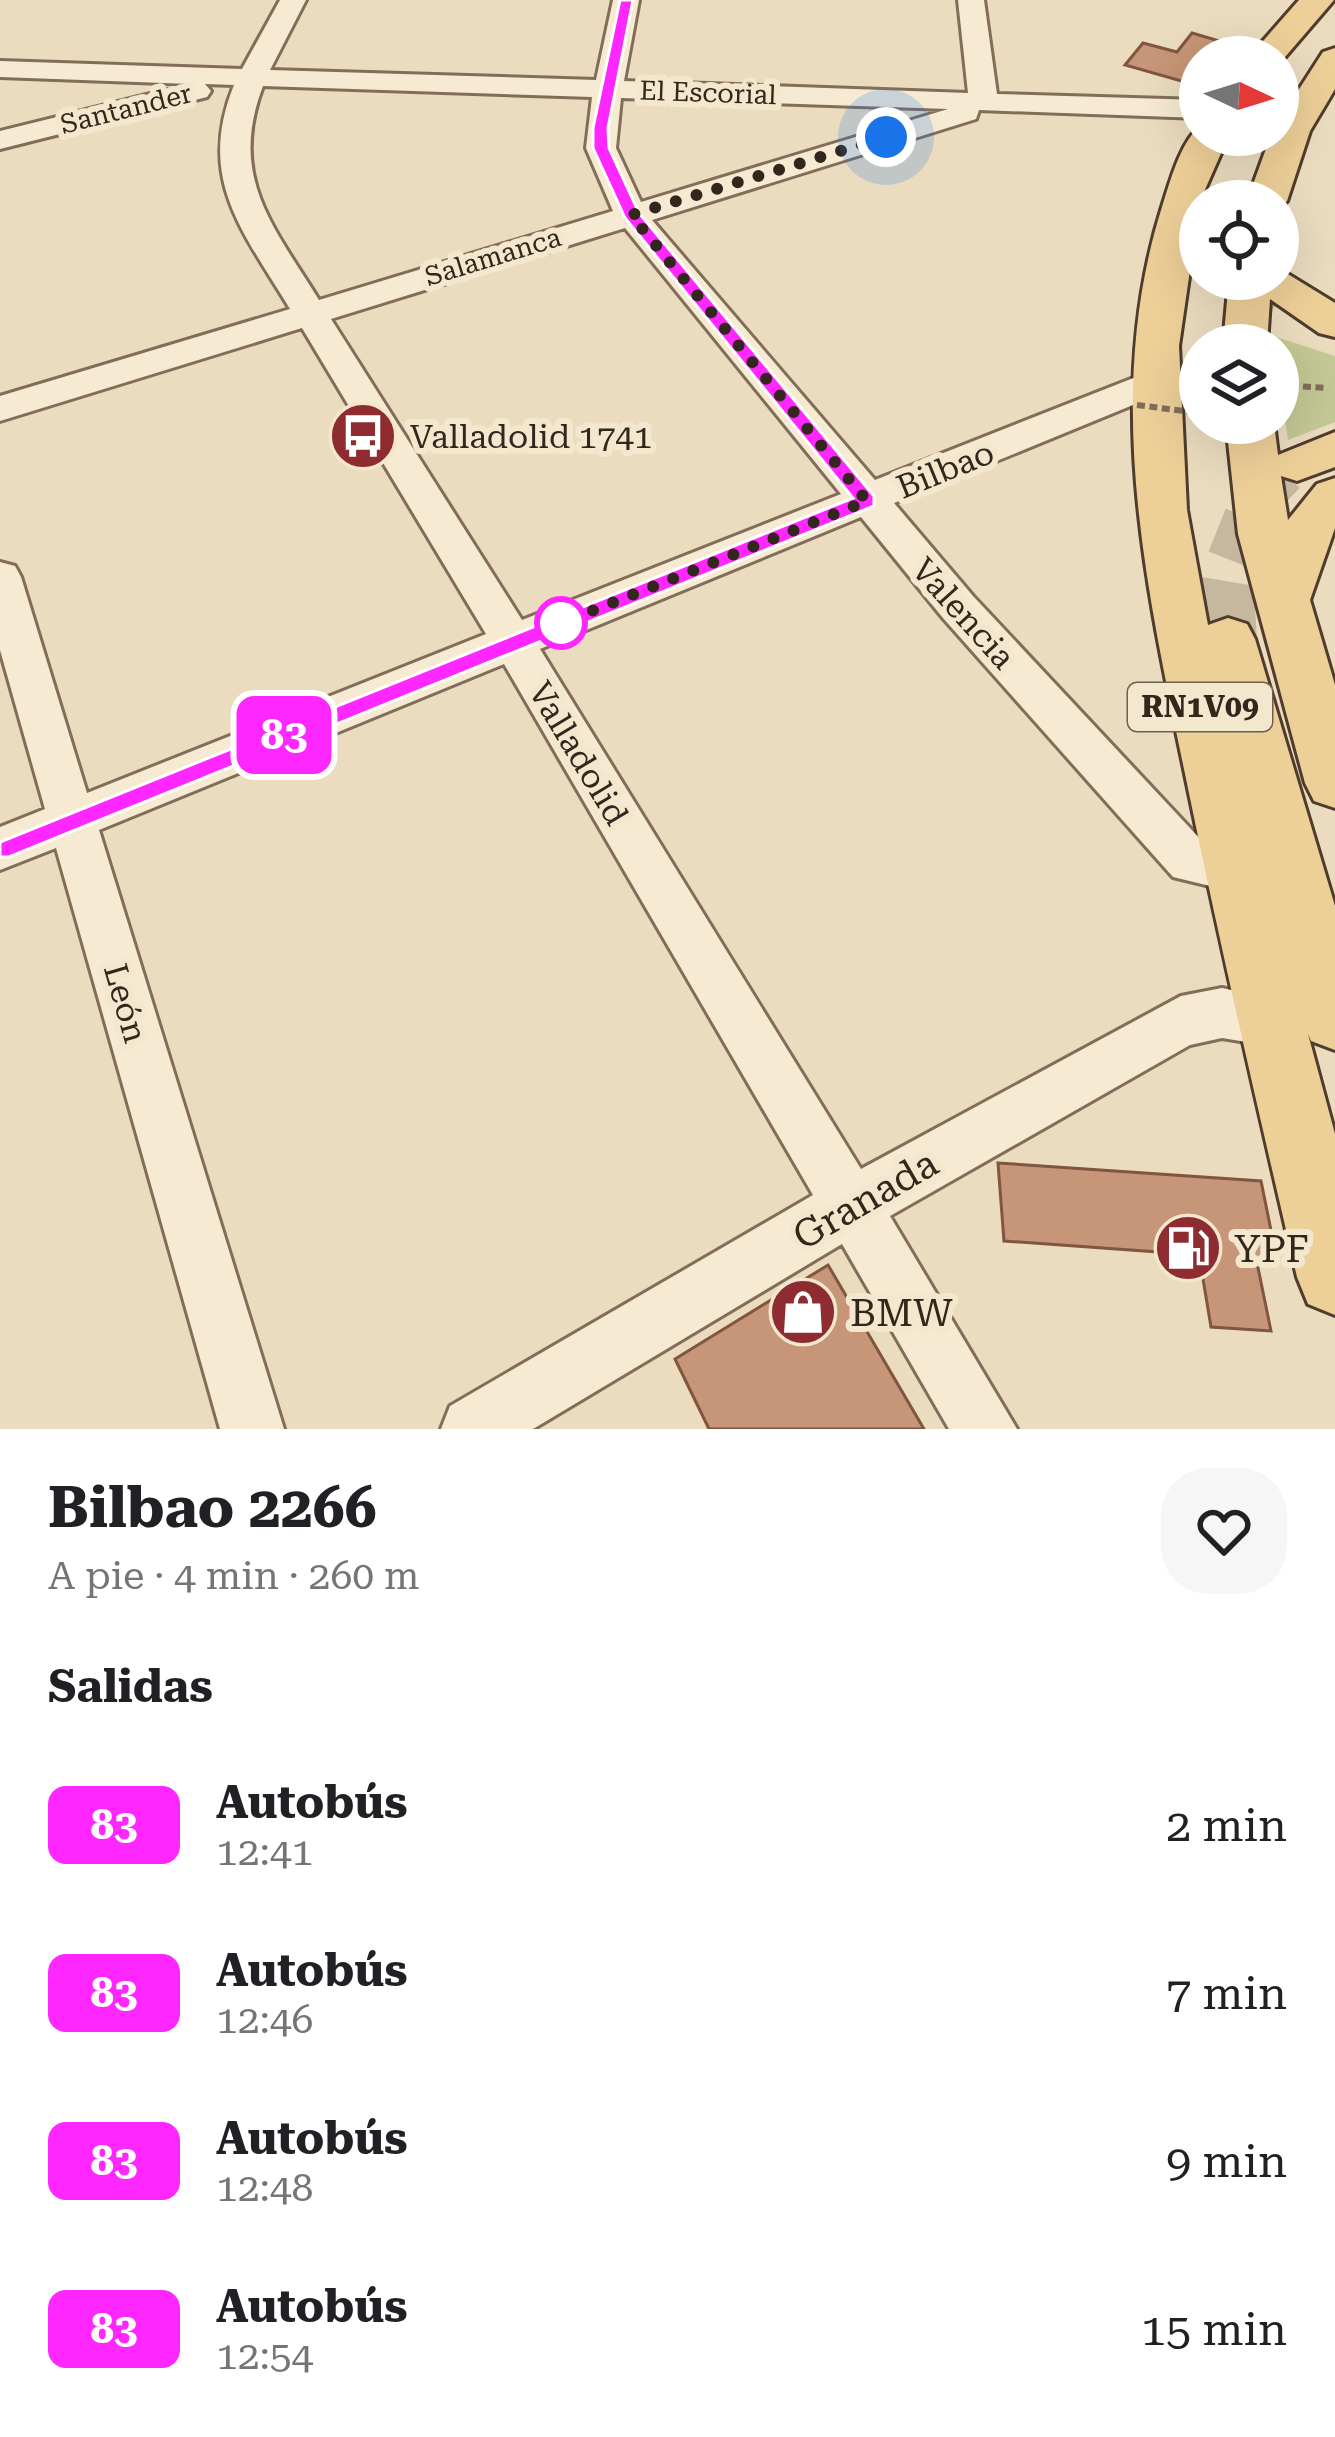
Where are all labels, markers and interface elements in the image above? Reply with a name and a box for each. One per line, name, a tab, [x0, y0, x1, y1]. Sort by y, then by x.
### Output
north arrow	[1179, 36, 1299, 156]
map controls	[1179, 36, 1299, 444]
street label: El Escorial	[639, 75, 777, 111]
street label: Santander	[57, 77, 195, 141]
your location	[856, 107, 916, 167]
button: locate	[1179, 180, 1299, 300]
street label: Salamanca	[421, 221, 565, 293]
button: layers	[1179, 324, 1299, 444]
bus stop icon: Valladolid 1741	[328, 401, 398, 471]
place label: Valladolid 1741	[410, 417, 652, 456]
street label: Bilbao	[891, 432, 1000, 507]
street label: Valencia	[904, 550, 1023, 677]
unlabelled marker	[536, 598, 586, 648]
street label: Valladolid	[521, 675, 637, 832]
road number: RN1V09	[1128, 683, 1272, 731]
line badge: 83	[230, 696, 338, 774]
text: 83	[260, 710, 308, 759]
street label: León	[96, 959, 155, 1047]
street label: Granada	[785, 1140, 946, 1260]
fuel station icon: YPF	[1153, 1213, 1223, 1283]
place label: YPF	[1234, 1226, 1309, 1272]
shop icon: BMW	[768, 1277, 838, 1347]
place label: BMW	[850, 1290, 953, 1336]
button: heart	[1161, 1468, 1287, 1594]
text: Bilbao 2266	[48, 1474, 377, 1541]
text: A pie · 4 min · 260 m	[48, 1553, 420, 1599]
text: Salidas	[48, 1660, 213, 1713]
text: Autobús	[216, 1776, 407, 1829]
text: 2 min	[1166, 1799, 1287, 1852]
text: 83	[90, 1800, 138, 1849]
text: 12:41	[216, 1829, 313, 1875]
text: Autobús	[216, 1944, 407, 1997]
text: 7 min	[1166, 1967, 1287, 2020]
text: 83	[90, 1968, 138, 2017]
text: 12:46	[216, 1997, 313, 2043]
text: Autobús	[216, 2112, 407, 2165]
text: 9 min	[1166, 2135, 1287, 2188]
text: 83	[90, 2136, 138, 2185]
text: 12:48	[216, 2165, 313, 2211]
text: Autobús	[216, 2280, 407, 2333]
text: 15 min	[1141, 2303, 1287, 2356]
text: 83	[90, 2304, 138, 2353]
text: 12:54	[216, 2333, 313, 2379]

